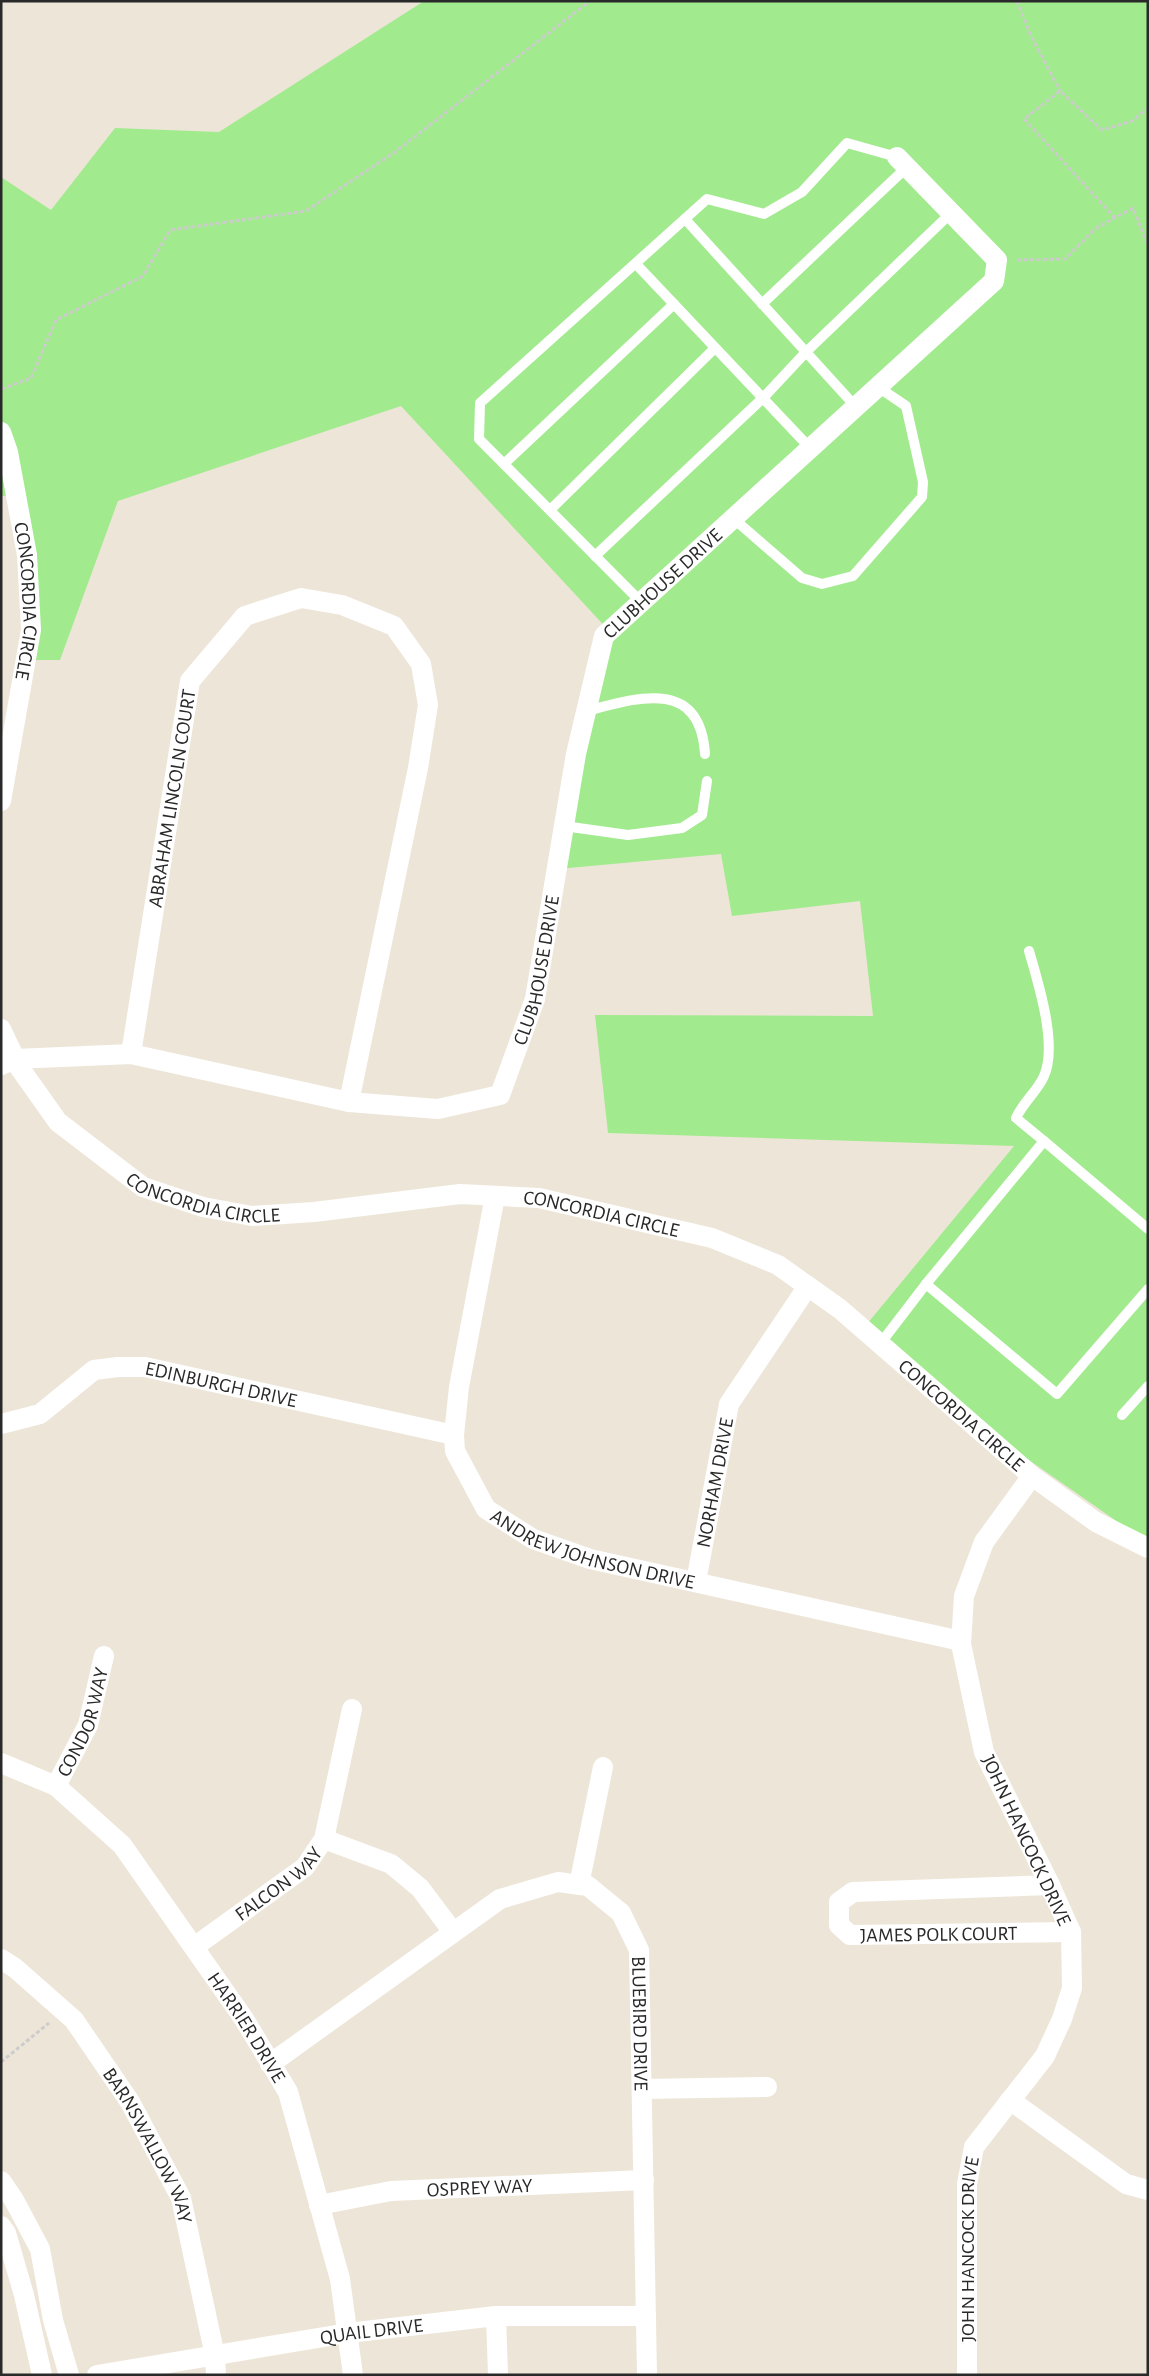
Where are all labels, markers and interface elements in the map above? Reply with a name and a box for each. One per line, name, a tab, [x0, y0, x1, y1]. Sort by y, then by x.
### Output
street label: CONCORDIA CIRCLE	[10, 521, 41, 682]
street label: CLUBHOUSE DRIVE	[600, 525, 726, 643]
street label: ABRAHAM LINCOLN COURT	[145, 688, 200, 909]
street label: CLUBHOUSE DRIVE	[510, 894, 563, 1048]
street label: CONCORDIA CIRCLE	[122, 1169, 281, 1227]
street label: CONCORDIA CIRCLE	[523, 1188, 681, 1241]
street label: CONCORDIA CIRCLE	[894, 1356, 1028, 1475]
street label: EDINBURGH DRIVE	[143, 1358, 299, 1411]
street label: NORHAM DRIVE	[694, 1416, 737, 1549]
street label: ANDREW JOHNSON DRIVE	[487, 1506, 697, 1593]
street label: CONDOR WAY	[54, 1665, 112, 1780]
street label: JOHN HANCOCK DRIVE	[978, 1752, 1074, 1929]
street label: FALCON WAY	[232, 1843, 327, 1925]
street label: JAMES POLK COURT	[860, 1924, 1018, 1946]
street label: BLUEBIRD DRIVE	[628, 1956, 651, 2091]
street label: HARRIER DRIVE	[203, 1969, 289, 2086]
street label: BARNSWALLOW WAY	[99, 2064, 195, 2226]
street label: JOHN HANCOCK DRIVE	[958, 2155, 983, 2342]
street label: OSPREY WAY	[426, 2176, 533, 2200]
street label: QUAIL DRIVE	[319, 2315, 424, 2349]

